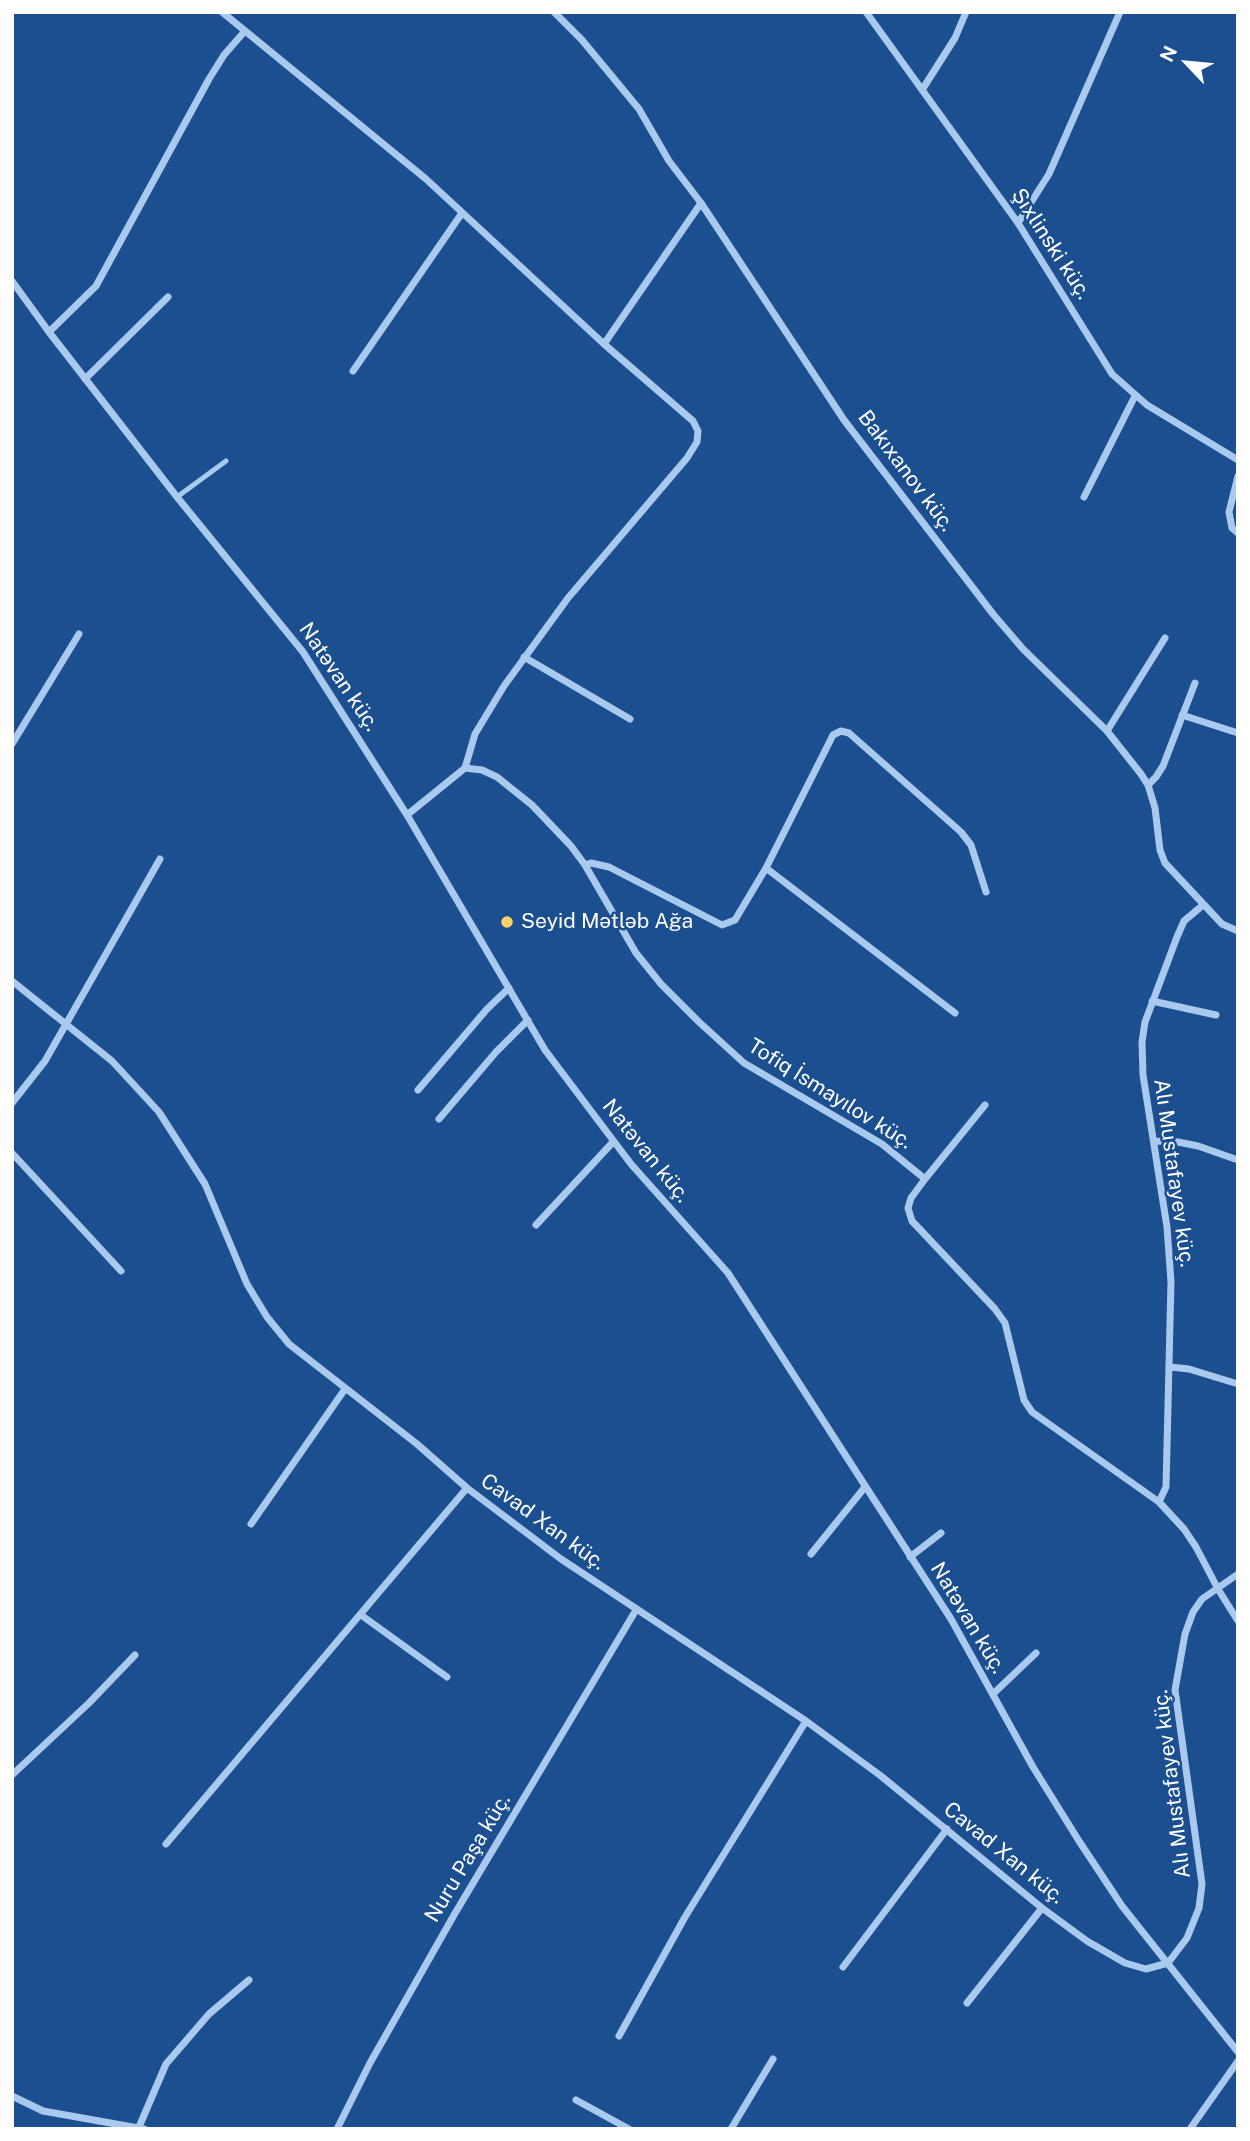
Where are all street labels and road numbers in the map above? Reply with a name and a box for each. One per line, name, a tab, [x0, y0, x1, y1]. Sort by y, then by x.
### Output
street label: Şıxlinski küç.	[1006, 184, 1096, 304]
street label: Bakıxanov küç.	[852, 406, 960, 536]
street label: Natəvan küç.	[293, 618, 385, 736]
street label: Tofiq İsmayılov küç.	[743, 1033, 917, 1155]
street label: Alı Mustafayev küç.	[1148, 1077, 1200, 1269]
street label: Natəvan küç.	[597, 1094, 695, 1208]
street label: Cavad Xan küç.	[476, 1468, 610, 1576]
street label: Natəvan küç.	[925, 1558, 1011, 1678]
street label: Alı Mustafayev küç.	[1148, 1688, 1196, 1880]
street label: Nuru Paşa küç.	[420, 1789, 516, 1927]
street label: Cavad Xan küç.	[938, 1797, 1070, 1909]

